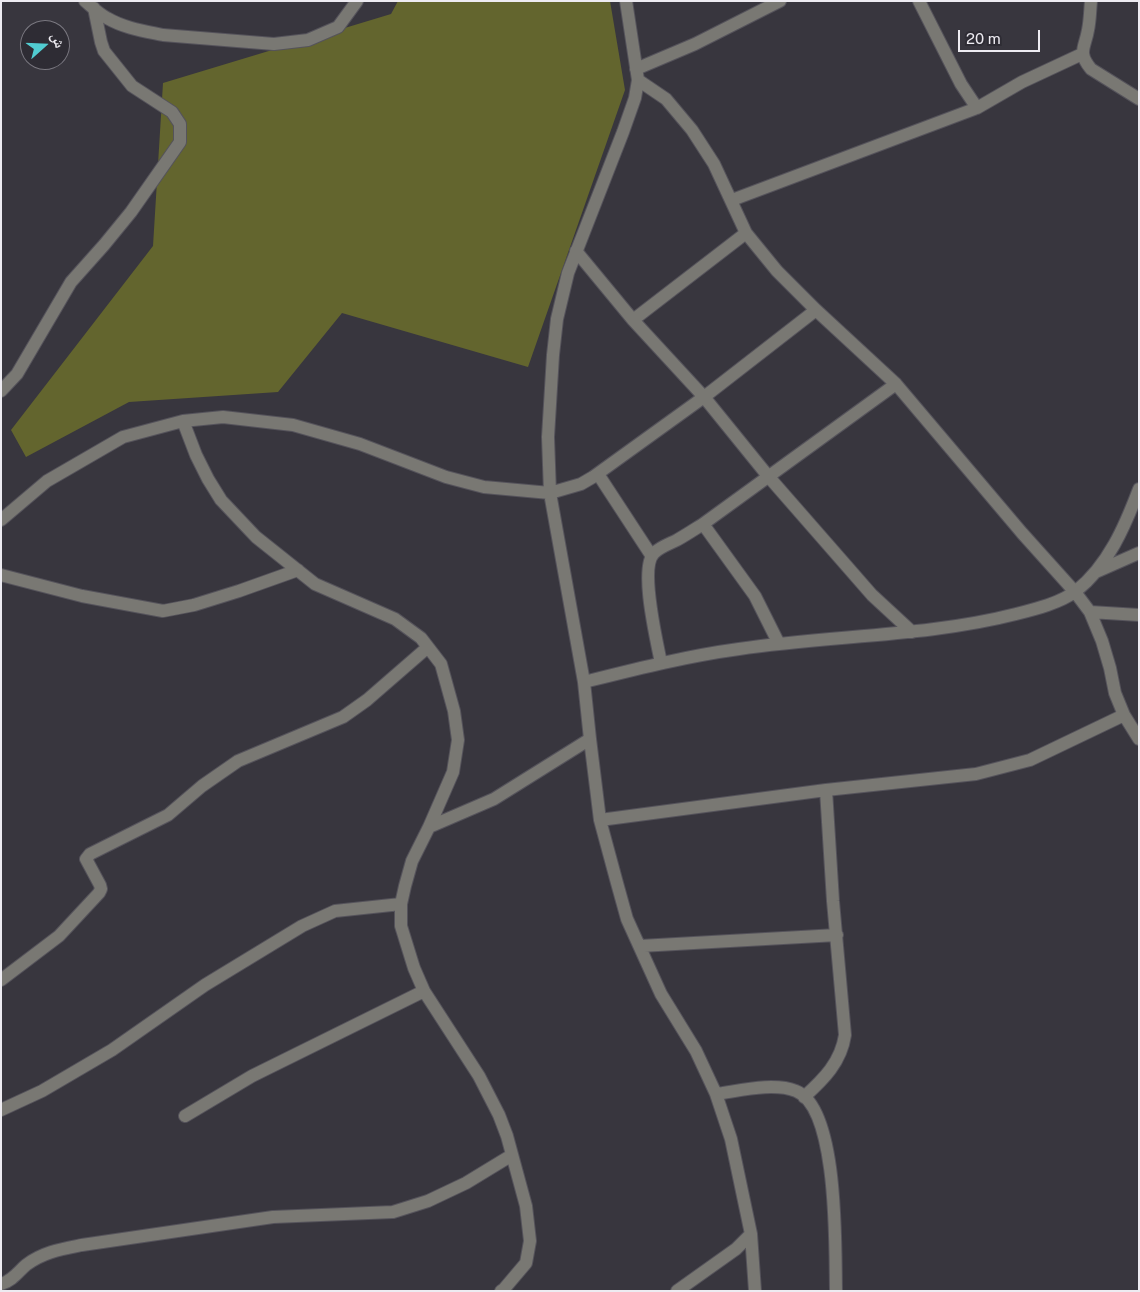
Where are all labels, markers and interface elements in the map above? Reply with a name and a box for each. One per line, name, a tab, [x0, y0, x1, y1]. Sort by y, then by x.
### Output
north arrow	[20, 20, 70, 70]
scale bar	[960, 20, 1042, 52]
text: ش	[48, 30, 68, 50]
text: 20 m	[966, 30, 1001, 47]

